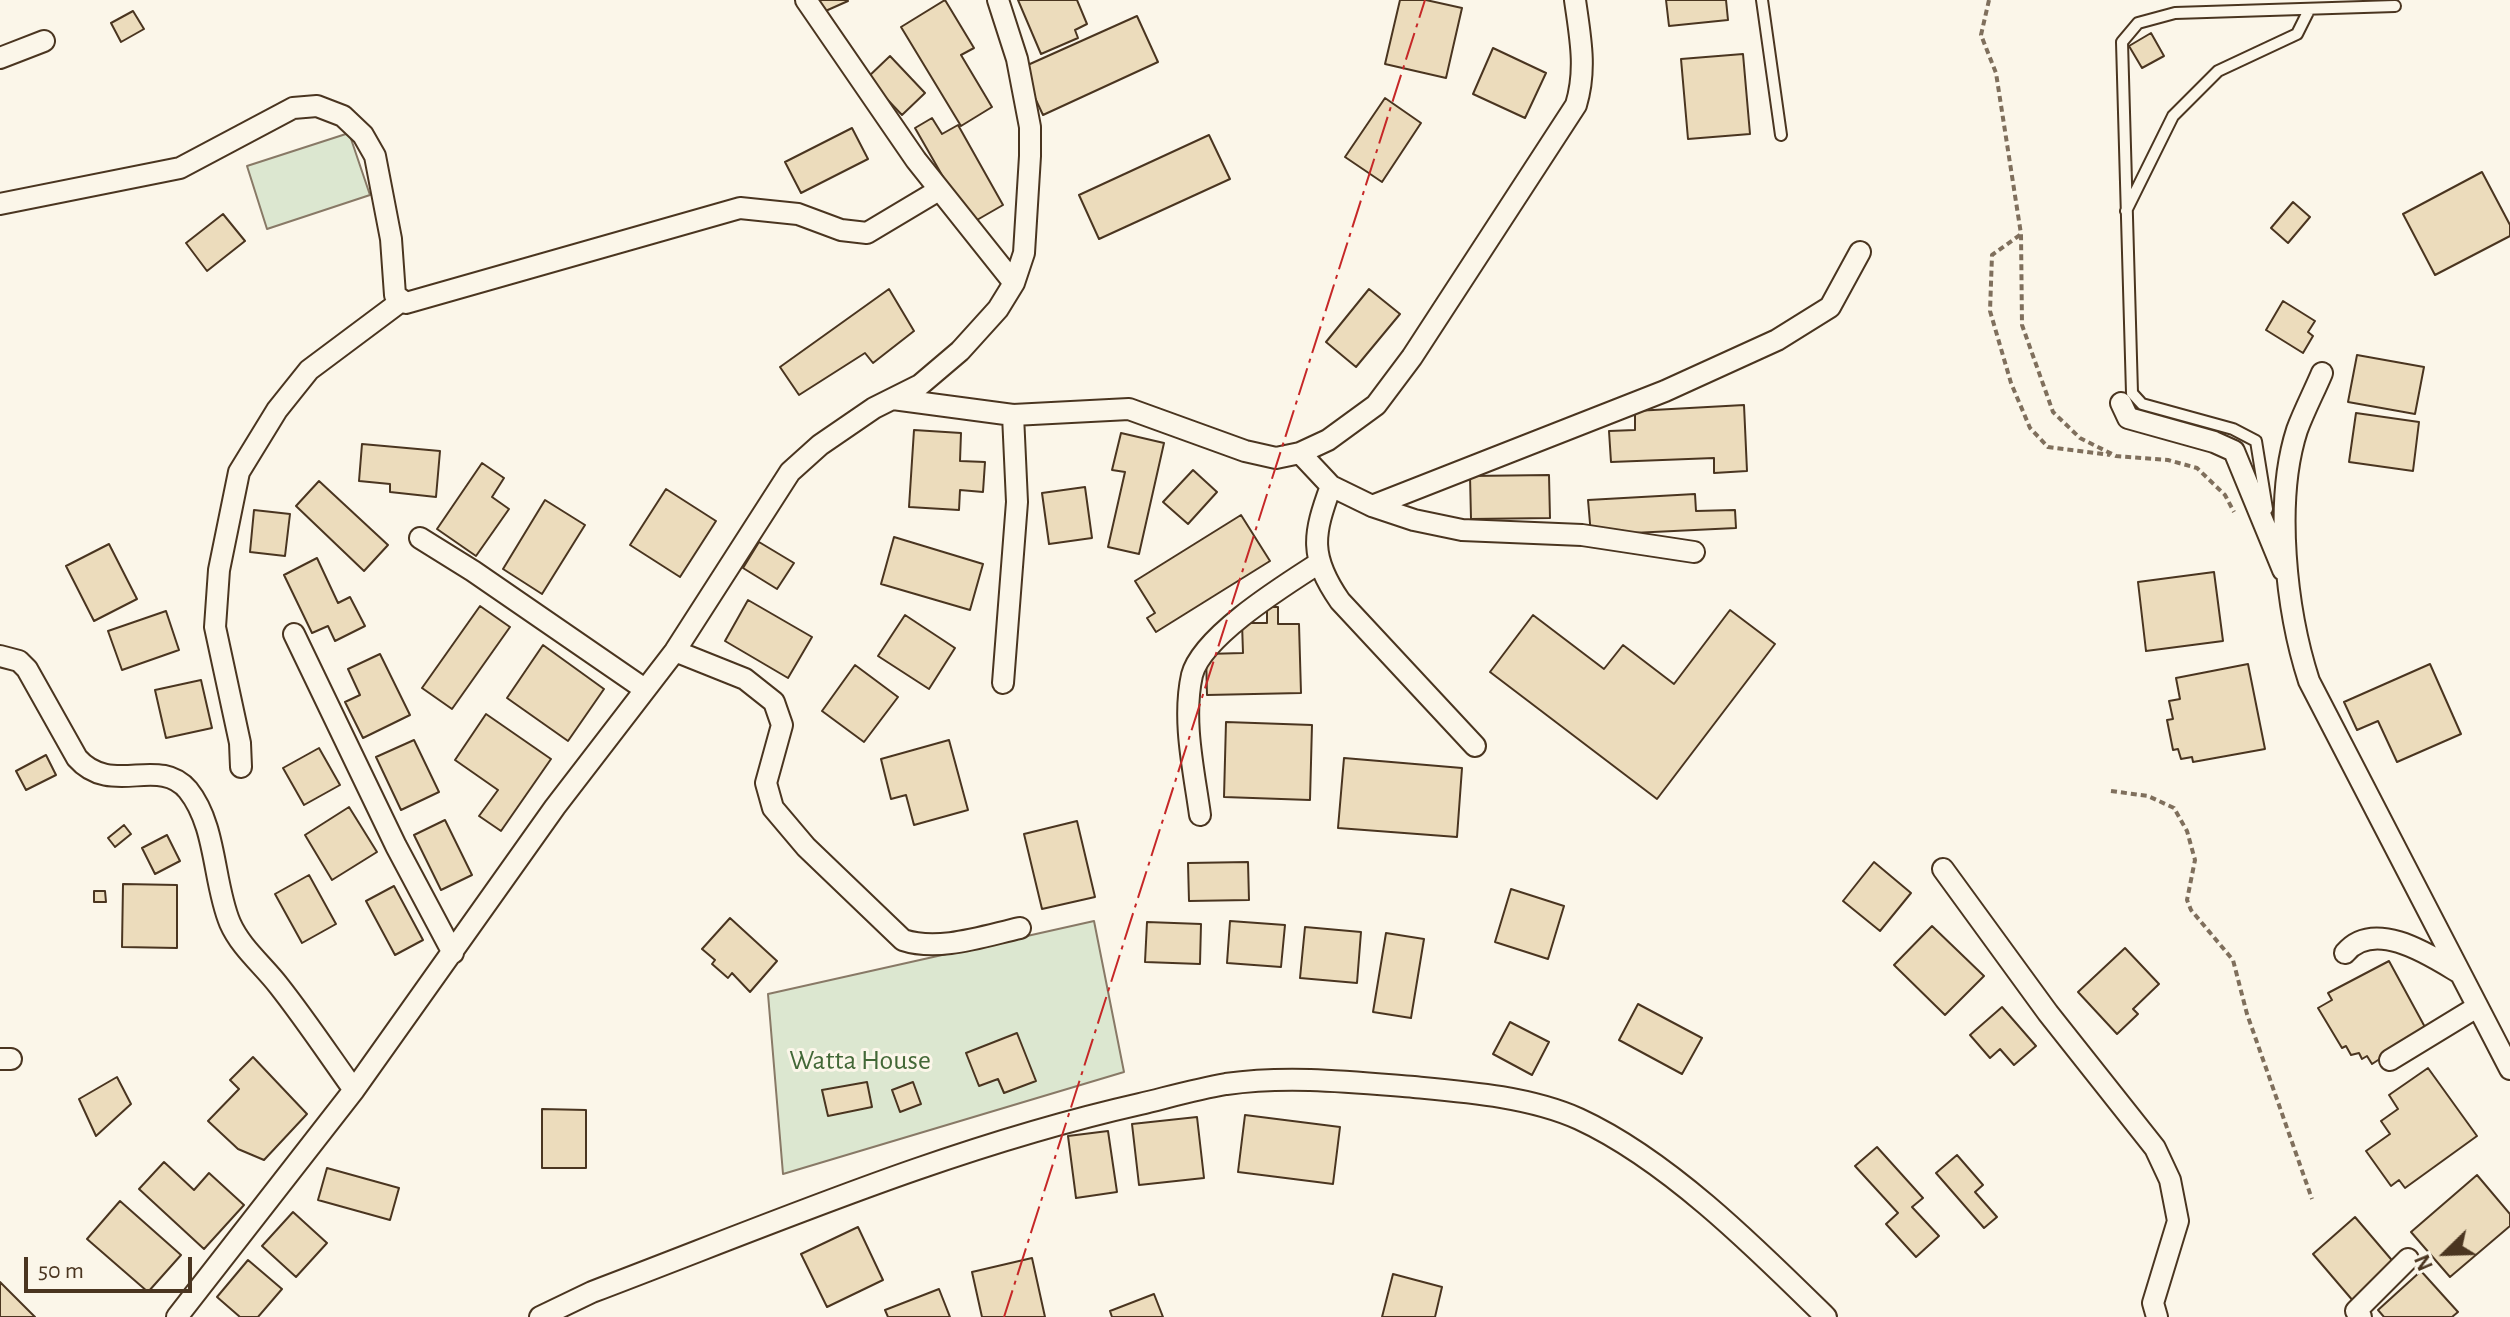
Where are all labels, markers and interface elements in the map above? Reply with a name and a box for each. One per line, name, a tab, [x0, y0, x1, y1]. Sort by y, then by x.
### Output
park label: Watta House	[789, 1044, 931, 1078]
north arrow	[2406, 1213, 2486, 1293]
scale bar	[28, 1241, 196, 1291]
text: N	[2411, 1251, 2437, 1274]
text: 50 m	[38, 1259, 84, 1283]

